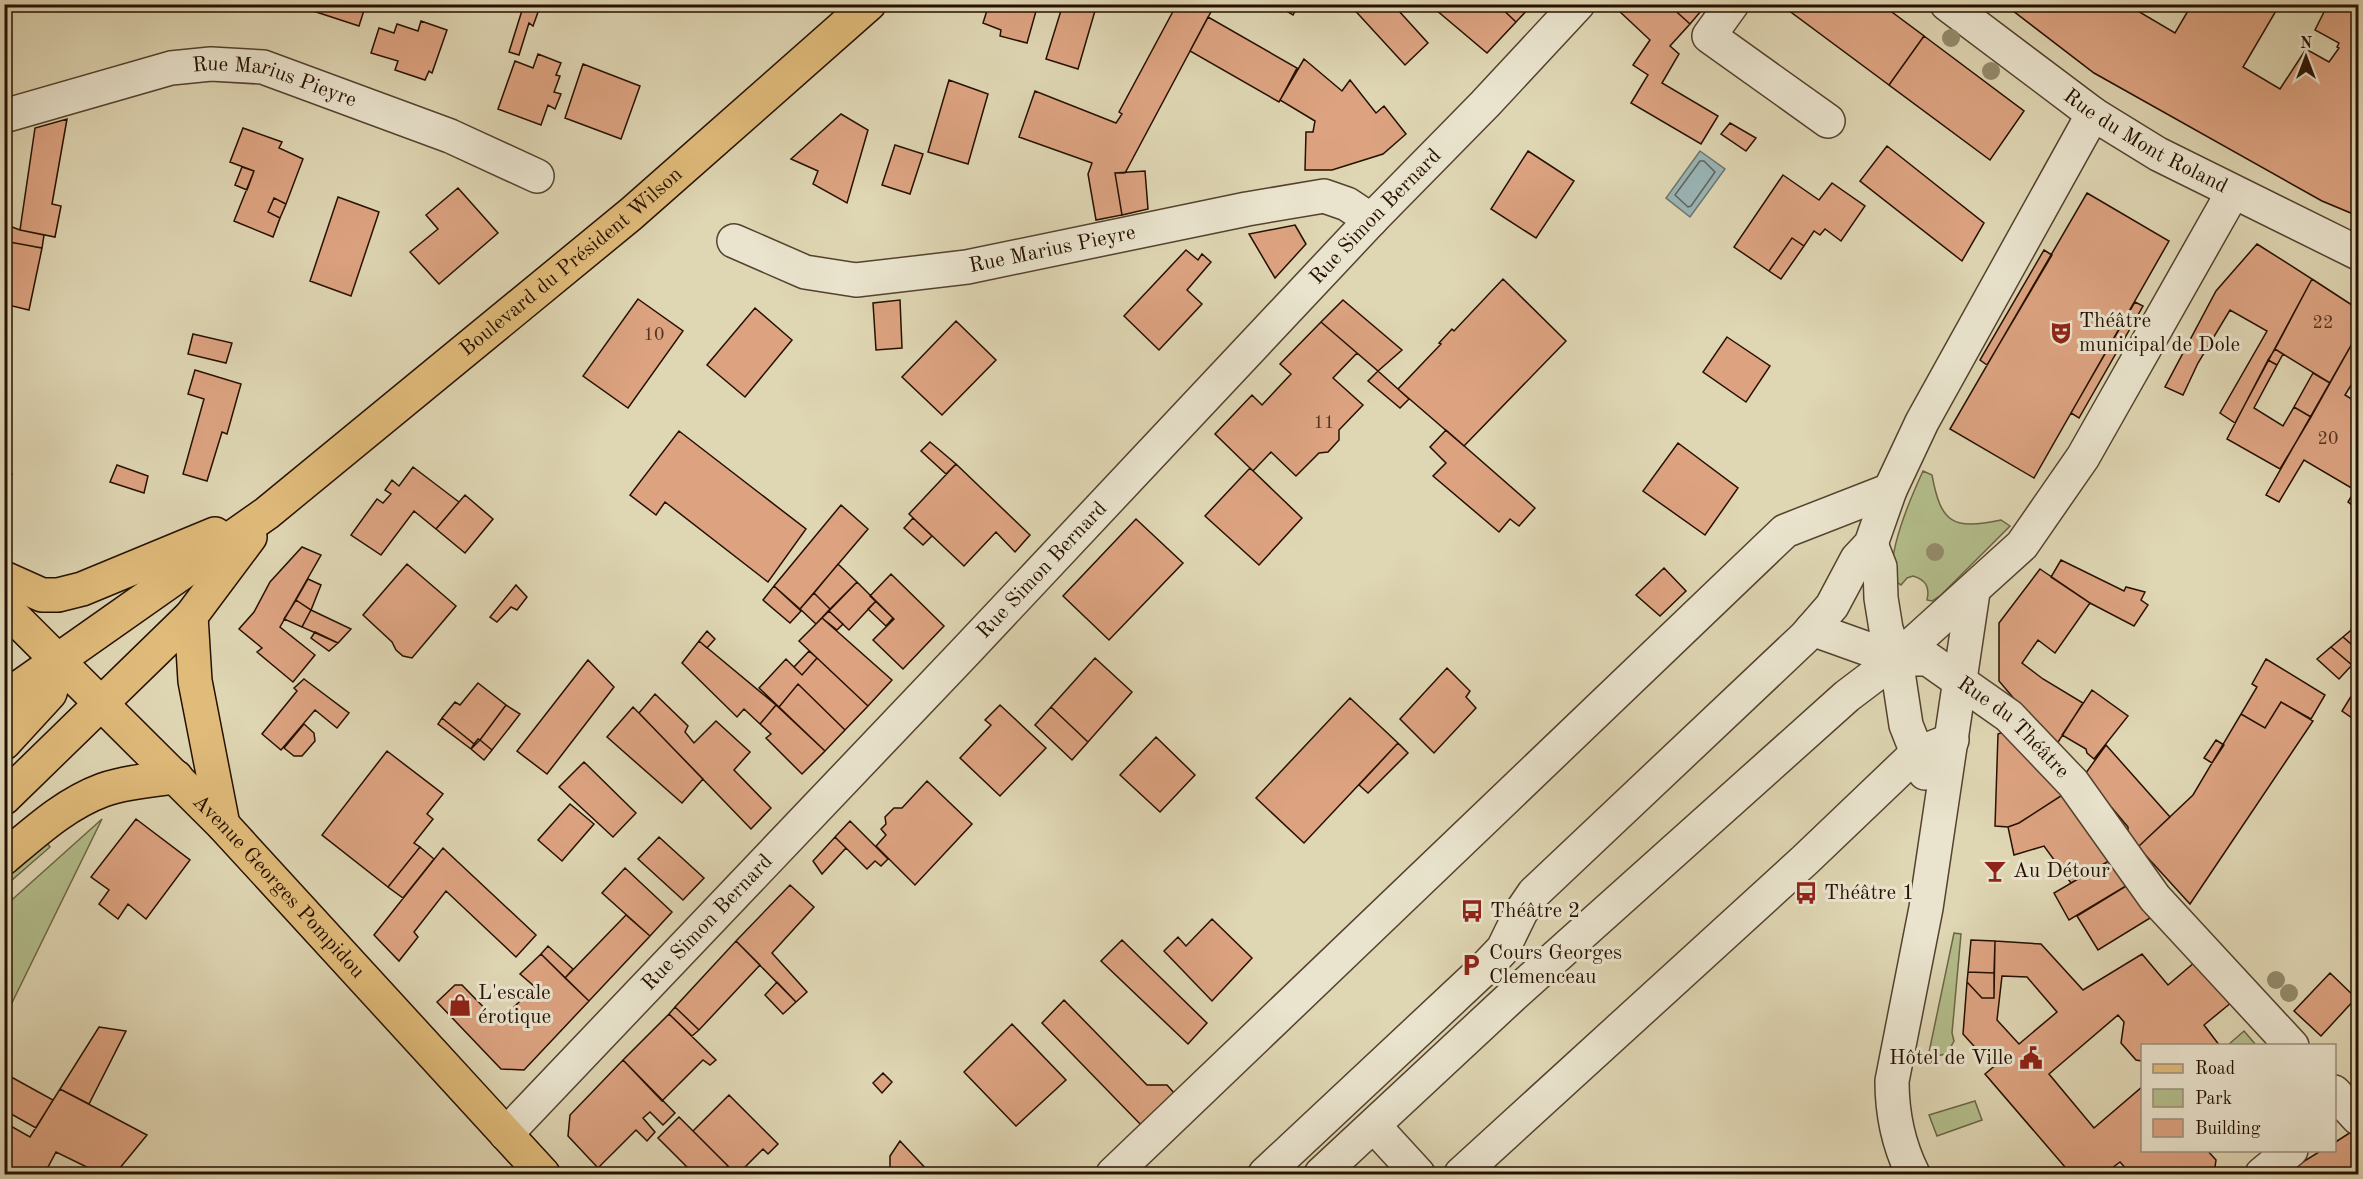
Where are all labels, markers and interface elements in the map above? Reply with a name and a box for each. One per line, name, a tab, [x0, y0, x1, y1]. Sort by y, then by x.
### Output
north arrow	[2276, 27, 2336, 87]
text: N	[2300, 36, 2313, 52]
street label: Rue Marius Pieyre	[191, 53, 359, 111]
street label: Rue du Mont Roland	[2060, 85, 2231, 197]
street label: Rue Simon Bernard	[1306, 145, 1445, 288]
street label: Boulevard du Président Wilson	[456, 163, 686, 360]
street label: Rue Marius Pieyre	[967, 222, 1137, 277]
place label: Théâtre municipal de Dole	[2079, 311, 2240, 356]
house number: 22	[2313, 314, 2333, 332]
theatre icon: Théâtre municipal de Dole	[2048, 320, 2074, 346]
house number: 10	[644, 326, 664, 344]
house number: 11	[1314, 414, 1334, 432]
house number: 20	[2318, 430, 2338, 448]
street label: Rue Simon Bernard	[973, 498, 1111, 643]
street label: Rue du Théâtre	[1954, 673, 2073, 782]
street label: Avenue Georges Pompidou	[189, 791, 369, 982]
street label: Rue Simon Bernard	[638, 850, 777, 995]
bar icon: Au Détour	[1982, 858, 2008, 884]
place label: Au Détour	[2013, 861, 2110, 882]
bus stop icon: Théâtre 1	[1793, 880, 1819, 906]
place label: Théâtre 1	[1824, 883, 1914, 904]
bus stop icon: Théâtre 2	[1459, 898, 1485, 924]
place label: Théâtre 2	[1490, 901, 1580, 922]
place label: Cours Georges Clemenceau	[1489, 943, 1622, 988]
parking icon: Cours Georges Clemenceau	[1458, 952, 1484, 978]
place label: L'escale érotique	[478, 983, 551, 1028]
shop icon: L'escale érotique	[447, 992, 473, 1018]
legend	[2141, 1044, 2336, 1152]
public building icon: Hôtel de Ville	[2018, 1045, 2044, 1071]
place label: Hôtel de Ville	[1889, 1048, 2013, 1069]
text: Road	[2195, 1060, 2235, 1078]
text: Park	[2195, 1090, 2232, 1108]
text: Building	[2195, 1120, 2261, 1138]

